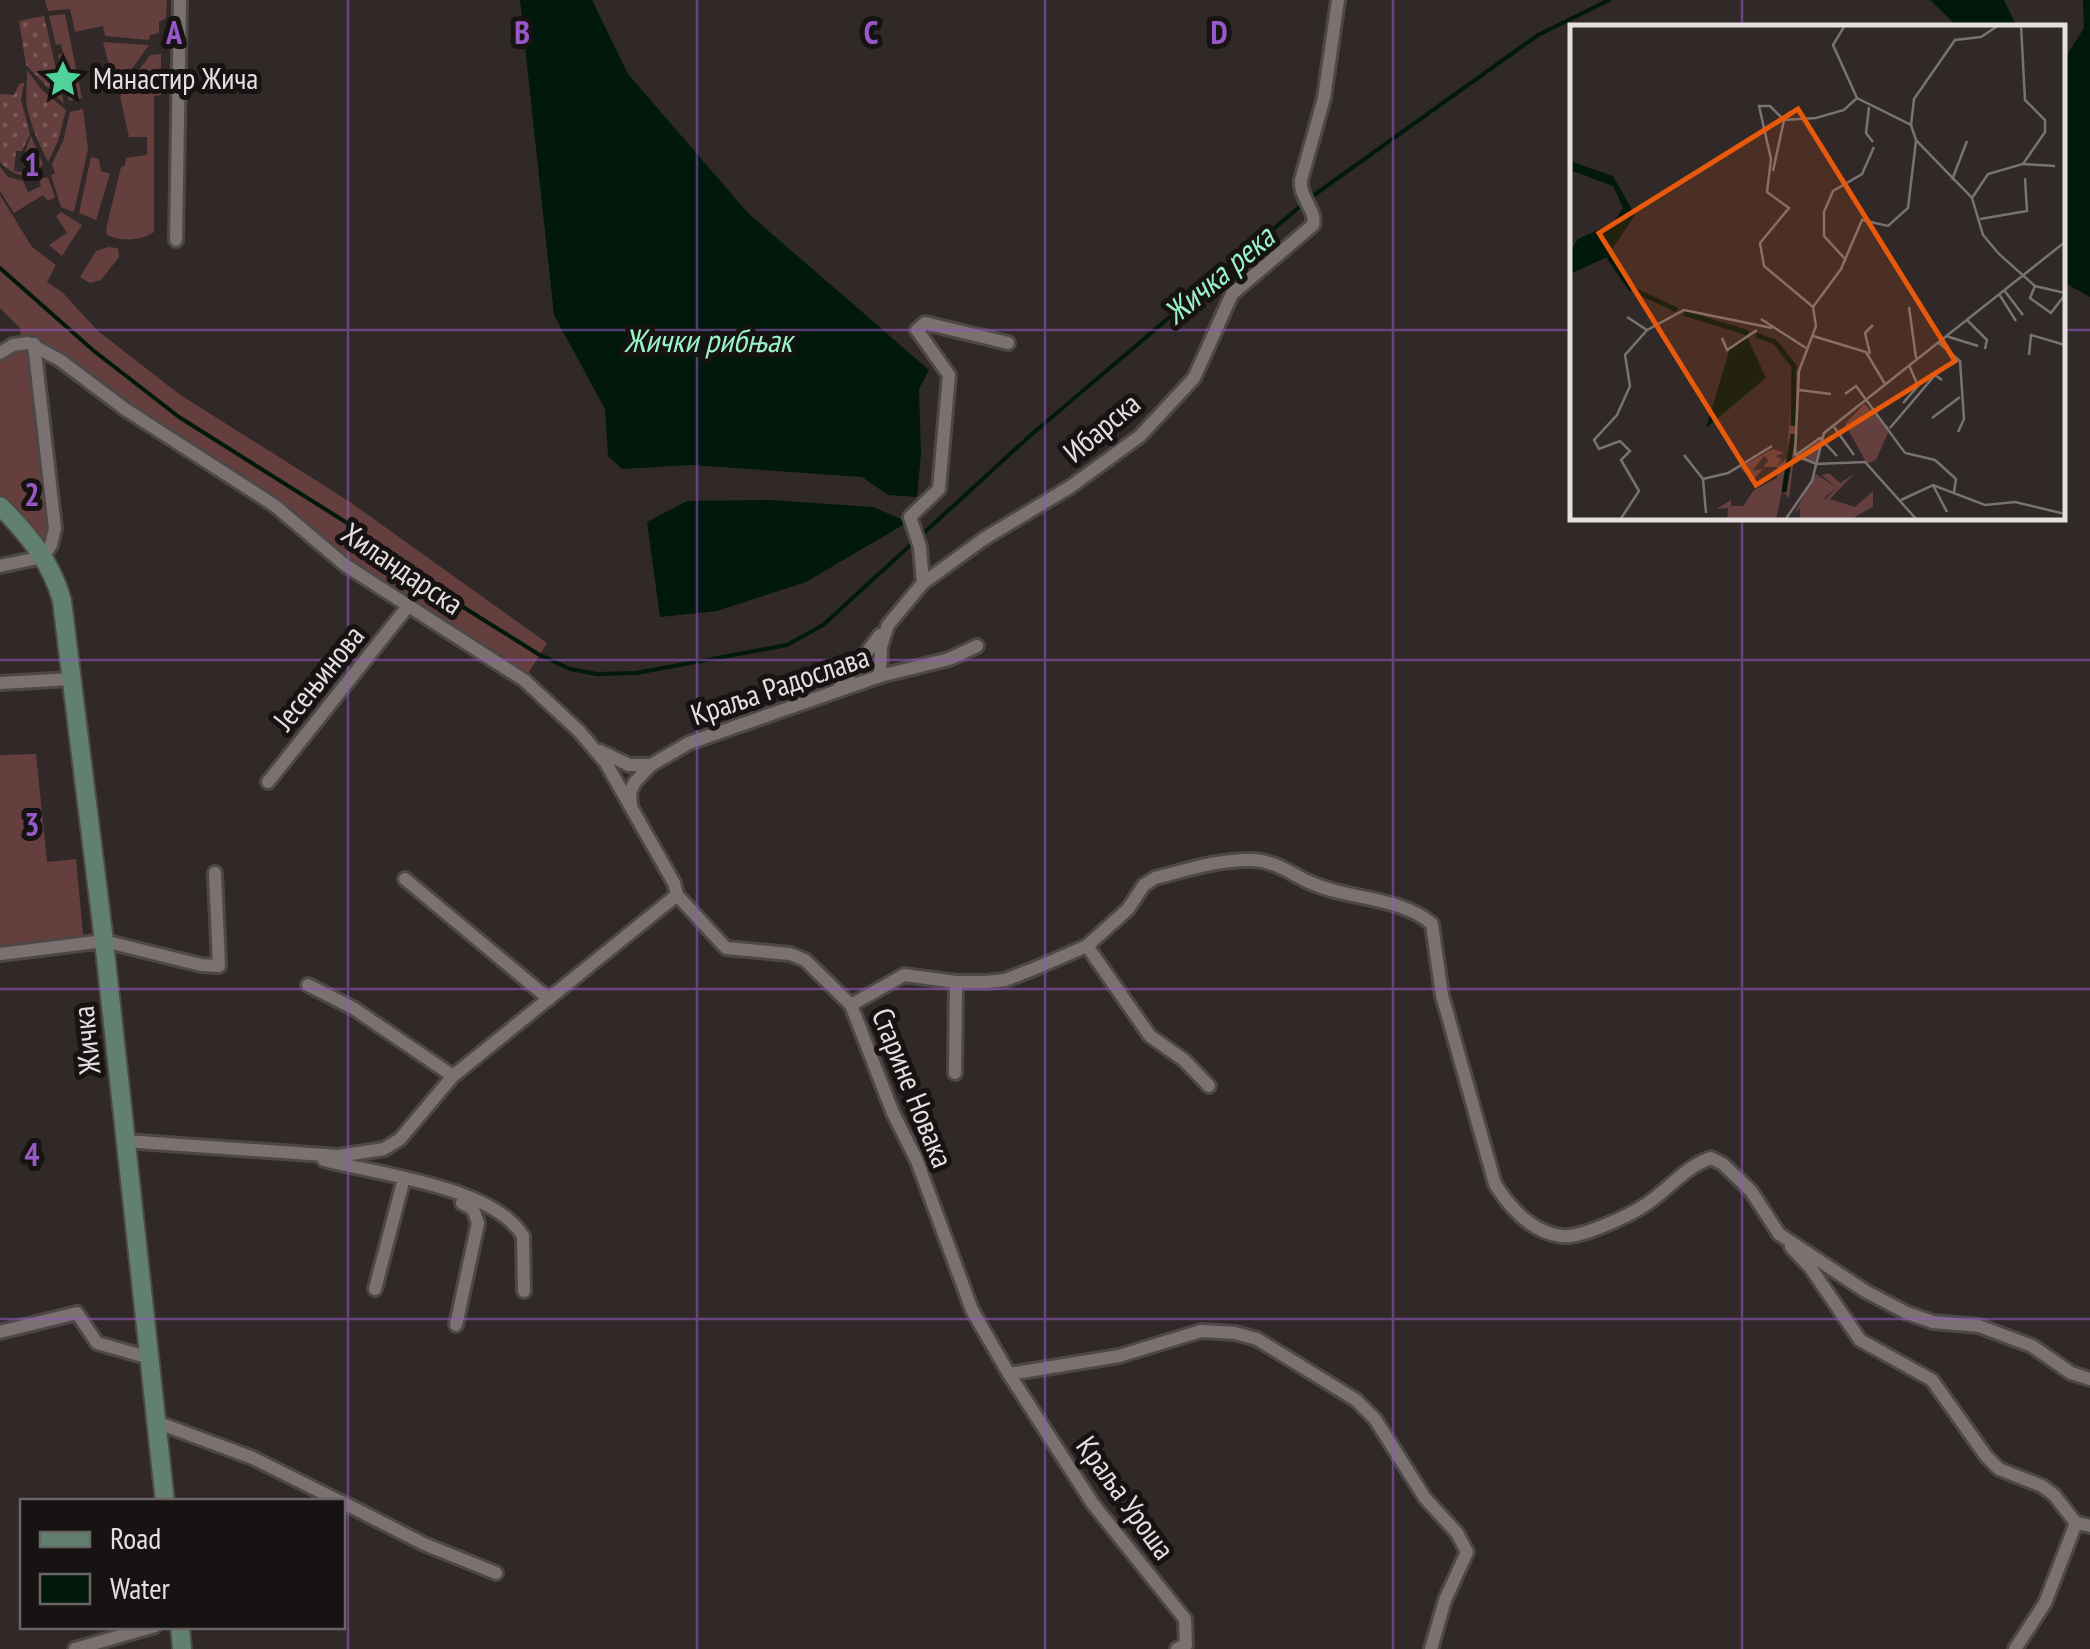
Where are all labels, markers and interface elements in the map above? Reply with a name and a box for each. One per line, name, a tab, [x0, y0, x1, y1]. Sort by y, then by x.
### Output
text: A	[165, 11, 183, 53]
text: B	[514, 11, 530, 53]
text: C	[864, 11, 879, 53]
text: D	[1210, 11, 1228, 53]
inset map	[1570, 25, 2065, 520]
place icon: Манастир Жича	[42, 58, 84, 100]
place label: Манастир Жича	[93, 58, 258, 97]
text: 1	[24, 143, 40, 185]
water label: Жичка река	[1154, 214, 1284, 333]
water label: Жички рибњак	[623, 319, 795, 361]
street label: Ибарска	[1055, 383, 1148, 470]
text: 2	[24, 473, 40, 515]
street label: Хиландарска	[335, 513, 471, 622]
street label: Јесењинова	[263, 617, 372, 738]
street label: Краља Радослава	[685, 636, 874, 733]
text: 3	[24, 803, 40, 845]
street label: Старине Новака	[864, 1002, 963, 1173]
street label: Жичка	[63, 1004, 109, 1077]
text: 4	[24, 1133, 40, 1175]
street label: Краља Уроша	[1068, 1428, 1184, 1567]
legend	[20, 1499, 345, 1629]
text: Road	[110, 1518, 161, 1557]
text: Water	[110, 1568, 171, 1607]

